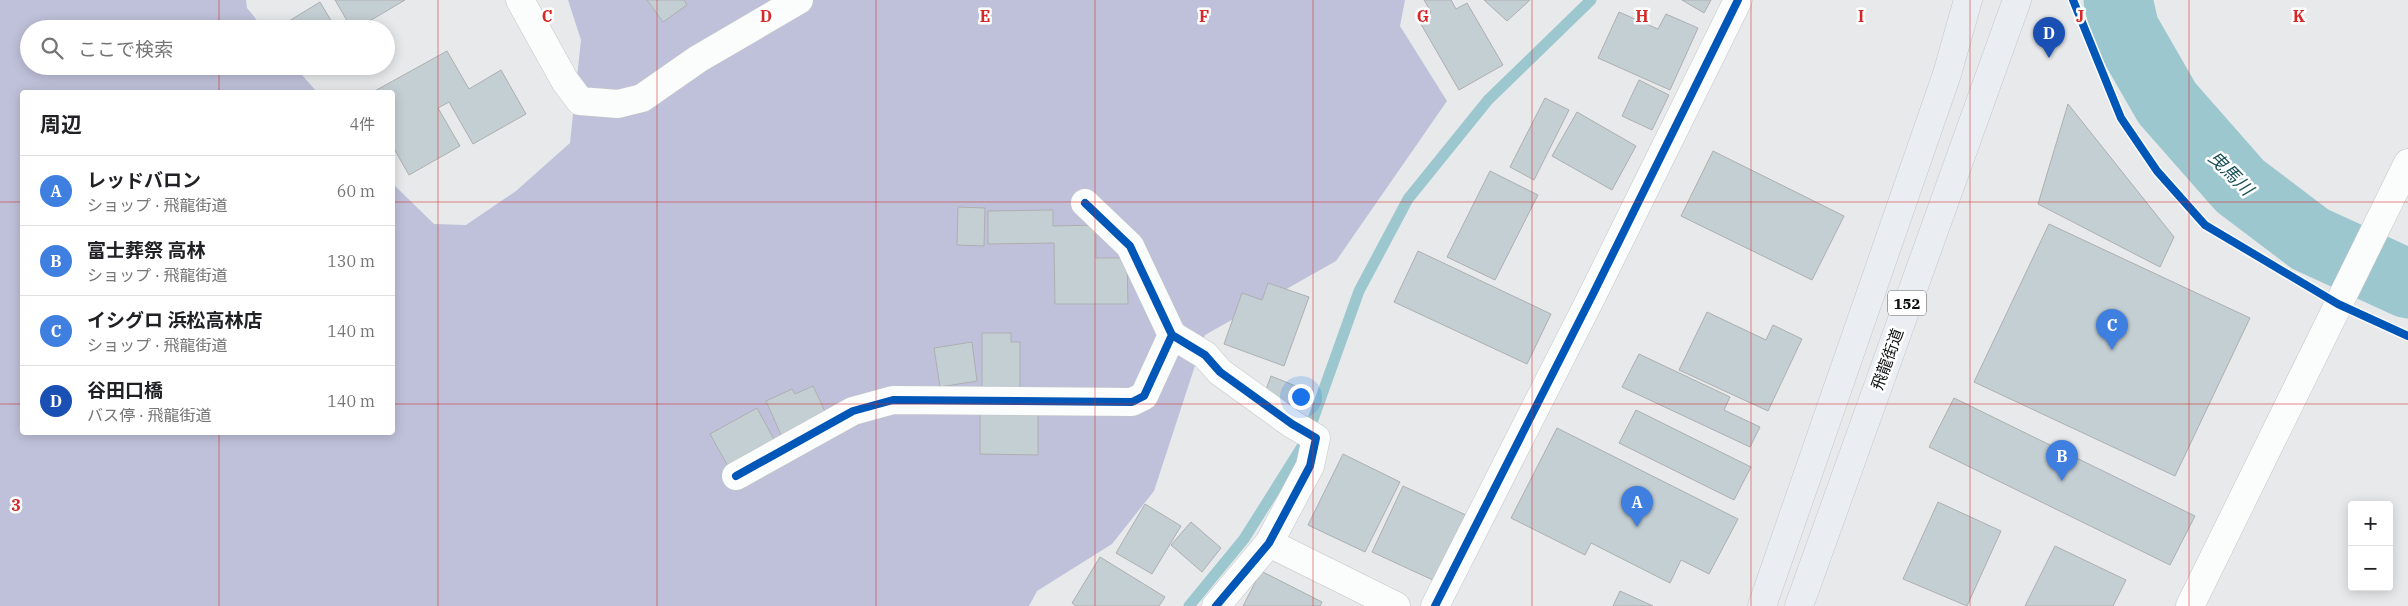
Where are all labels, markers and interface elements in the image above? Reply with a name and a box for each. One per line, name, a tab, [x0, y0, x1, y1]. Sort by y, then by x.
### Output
text: C	[542, 6, 552, 26]
text: D	[760, 6, 772, 26]
text: E	[980, 6, 990, 26]
text: F	[1199, 6, 1209, 26]
text: G	[1417, 6, 1429, 26]
text: H	[1636, 6, 1649, 26]
text: I	[1858, 6, 1864, 26]
text: J	[2076, 6, 2084, 26]
text: K	[2293, 6, 2306, 26]
pin: D	[2033, 17, 2065, 58]
search box	[20, 20, 395, 75]
icon: search	[38, 34, 66, 62]
text: ここで検索	[78, 37, 173, 61]
text: 周辺	[40, 110, 82, 138]
text: 4件	[349, 114, 375, 134]
water label: 曳馬川	[2204, 146, 2260, 202]
text: レッドバロン	[87, 168, 201, 192]
text: A	[50, 181, 62, 201]
text: 60 m	[337, 181, 375, 201]
text: ショップ · 飛龍街道	[87, 195, 228, 215]
text: 富士葬祭 高林	[87, 238, 205, 262]
text: B	[50, 251, 62, 271]
text: 130 m	[327, 251, 375, 271]
text: ショップ · 飛龍街道	[87, 265, 228, 285]
road number: 152	[1888, 290, 1926, 316]
text: イシグロ 浜松高林店	[87, 308, 262, 332]
pin: C	[2096, 309, 2128, 350]
text: C	[51, 321, 61, 341]
text: 140 m	[327, 321, 375, 341]
street label: 飛龍街道	[1867, 326, 1907, 392]
text: ショップ · 飛龍街道	[87, 335, 228, 355]
text: 谷田口橋	[87, 378, 163, 402]
your location	[1288, 384, 1314, 410]
text: D	[50, 391, 62, 411]
text: 140 m	[327, 391, 375, 411]
text: バス停 · 飛龍街道	[87, 405, 212, 425]
pin: B	[2046, 440, 2078, 481]
pin: A	[1621, 486, 1653, 527]
text: 3	[11, 495, 21, 515]
map controls	[2348, 501, 2393, 591]
button: +	[2348, 501, 2393, 546]
button: −	[2348, 546, 2393, 591]

